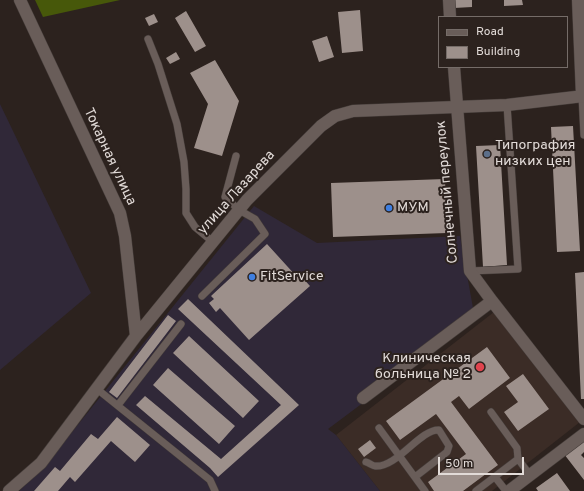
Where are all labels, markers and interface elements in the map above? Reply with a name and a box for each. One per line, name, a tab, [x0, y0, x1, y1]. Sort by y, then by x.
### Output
legend	[438, 16, 568, 68]
text: Road	[476, 24, 504, 40]
text: Building	[476, 44, 520, 60]
street label: Токарная улица	[79, 106, 139, 208]
street label: Солнечный переулок	[433, 120, 463, 264]
place label: Типография низких цен	[495, 138, 575, 170]
street label: улица Лазарева	[195, 147, 279, 239]
marker: Типография низких цен	[482, 149, 492, 159]
place label: МУМ	[397, 200, 429, 216]
marker: МУМ	[384, 203, 394, 213]
place label: FitService	[260, 269, 323, 285]
marker: FitService	[247, 272, 257, 282]
place label: Клиническая больница № 2	[375, 351, 471, 384]
marker: Клиническая больница № 2	[474, 361, 486, 373]
scale bar	[440, 449, 526, 475]
text: 50 m	[445, 456, 473, 472]

